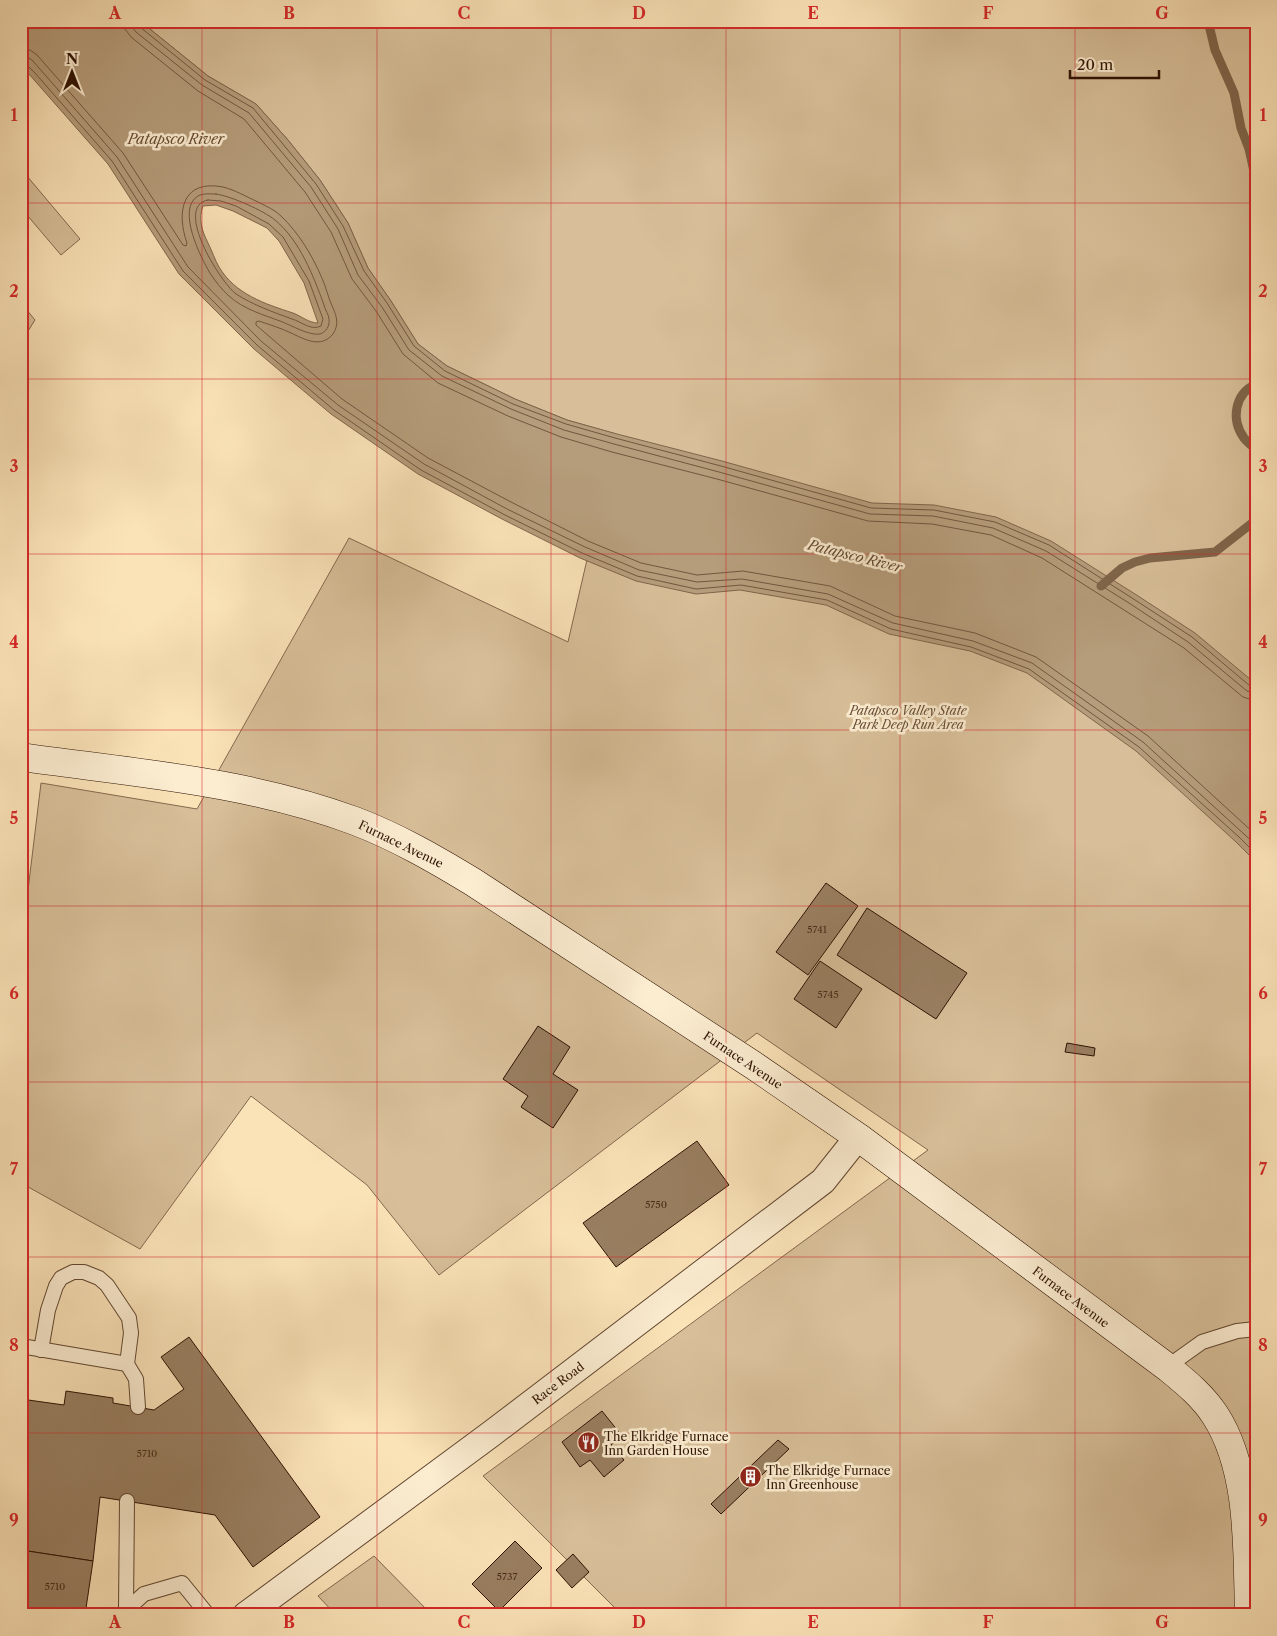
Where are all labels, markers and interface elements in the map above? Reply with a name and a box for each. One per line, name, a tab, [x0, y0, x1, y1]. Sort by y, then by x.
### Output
text: A	[108, 3, 122, 23]
text: B	[283, 3, 295, 23]
text: C	[458, 3, 470, 23]
text: D	[632, 3, 646, 23]
text: E	[807, 3, 819, 23]
text: F	[983, 3, 994, 23]
text: G	[1155, 3, 1169, 23]
north arrow	[48, 48, 98, 98]
scale bar	[1070, 48, 1158, 80]
text: N	[66, 50, 78, 68]
text: 20 m	[1077, 55, 1113, 74]
text: 1	[10, 105, 18, 125]
text: 1	[1259, 105, 1267, 125]
water label: Patapsco River	[127, 130, 226, 148]
text: 2	[9, 281, 19, 301]
text: 2	[1258, 281, 1268, 301]
text: 3	[9, 456, 19, 476]
text: 3	[1258, 456, 1268, 476]
water label: Patapsco River	[805, 535, 905, 577]
text: 4	[9, 632, 19, 652]
text: 4	[1258, 632, 1268, 652]
park label: Patapsco Valley State Park Deep Run Area	[848, 703, 968, 732]
text: 5	[10, 808, 19, 828]
text: 5	[1259, 808, 1268, 828]
street label: Furnace Avenue	[356, 817, 446, 871]
house number: 5741	[807, 923, 828, 936]
text: 6	[9, 983, 19, 1003]
text: 6	[1258, 983, 1268, 1003]
house number: 5745	[817, 988, 839, 1001]
street label: Furnace Avenue	[700, 1028, 786, 1092]
text: 7	[10, 1159, 19, 1179]
text: 7	[1259, 1159, 1268, 1179]
house number: 5750	[645, 1198, 667, 1211]
street label: Furnace Avenue	[1030, 1263, 1113, 1331]
text: 8	[9, 1335, 19, 1355]
text: 8	[1258, 1335, 1268, 1355]
street label: Race Road	[529, 1358, 587, 1407]
place label: The Elkridge Furnace Inn Garden House	[604, 1429, 729, 1458]
restaurant icon: The Elkridge Furnace Inn Garden House	[576, 1431, 600, 1455]
house number: 5710	[137, 1447, 157, 1460]
place label: The Elkridge Furnace Inn Greenhouse	[766, 1463, 891, 1492]
building icon: The Elkridge Furnace Inn Greenhouse	[738, 1465, 762, 1489]
text: 9	[9, 1510, 19, 1530]
text: 9	[1258, 1510, 1268, 1530]
house number: 5737	[497, 1570, 517, 1583]
house number: 5710	[45, 1580, 65, 1593]
text: A	[108, 1612, 122, 1632]
text: B	[283, 1612, 295, 1632]
text: C	[458, 1612, 470, 1632]
text: D	[632, 1612, 646, 1632]
text: E	[807, 1612, 819, 1632]
text: F	[983, 1612, 994, 1632]
text: G	[1155, 1612, 1169, 1632]

